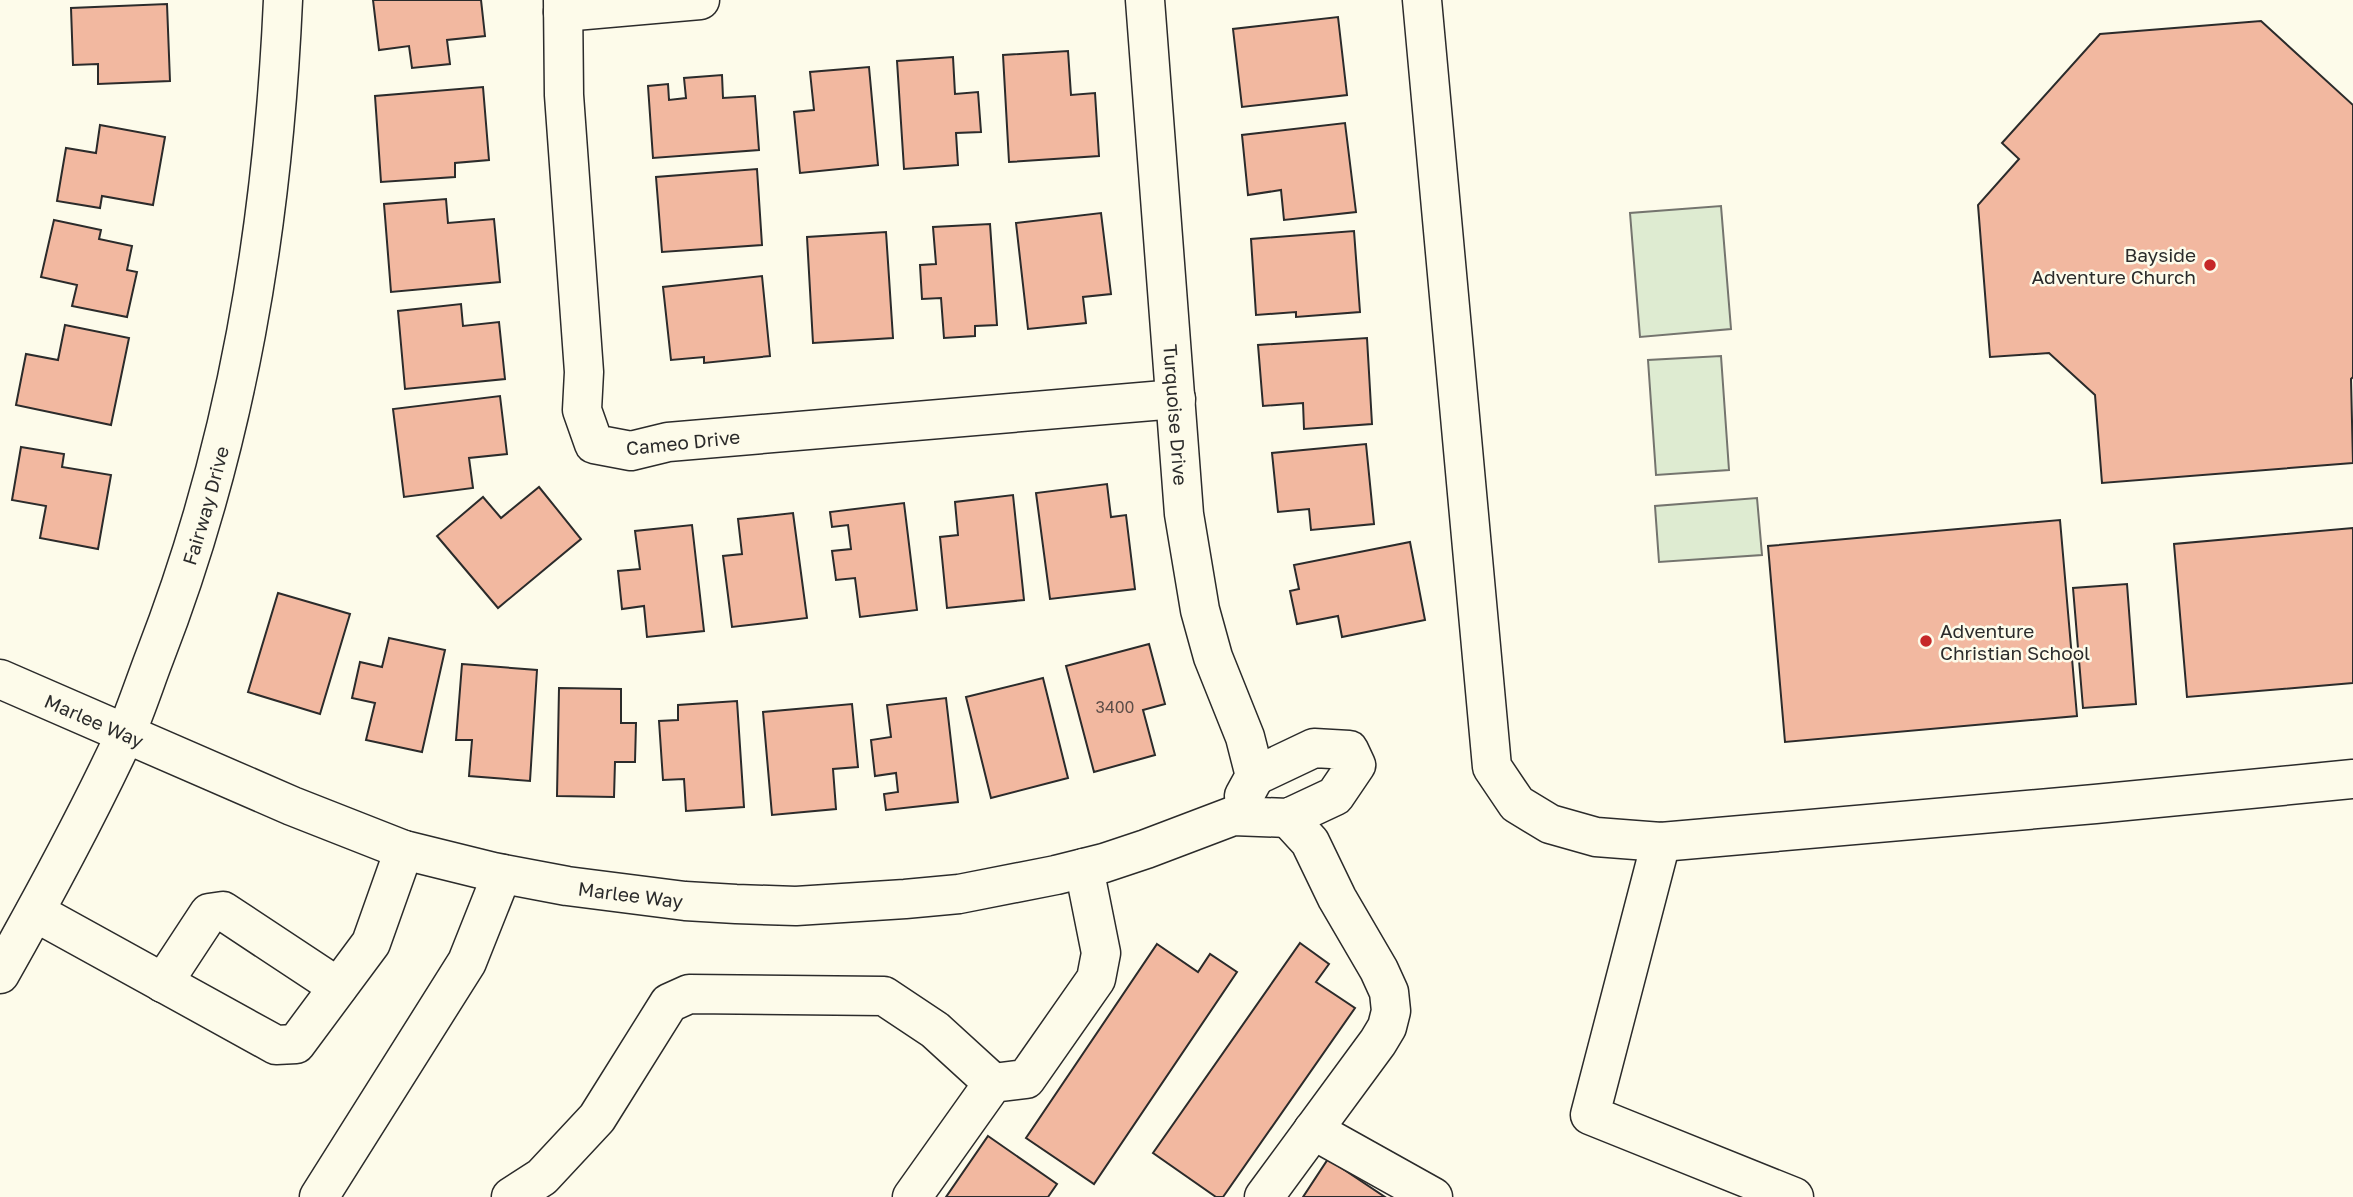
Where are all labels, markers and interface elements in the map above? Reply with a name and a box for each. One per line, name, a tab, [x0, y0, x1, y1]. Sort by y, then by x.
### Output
place label: Bayside Adventure Church	[2032, 243, 2196, 288]
marker: Bayside Adventure Church	[2202, 257, 2218, 273]
street label: Turquoise Drive	[1160, 343, 1193, 486]
street label: Cameo Drive	[625, 425, 741, 459]
street label: Fairway Drive	[177, 444, 232, 568]
place label: Adventure Christian School	[1940, 619, 2090, 664]
marker: Adventure Christian School	[1918, 633, 1934, 649]
street label: Marlee Way	[41, 688, 148, 752]
house number: 3400	[1096, 697, 1134, 717]
street label: Marlee Way	[577, 876, 685, 912]

